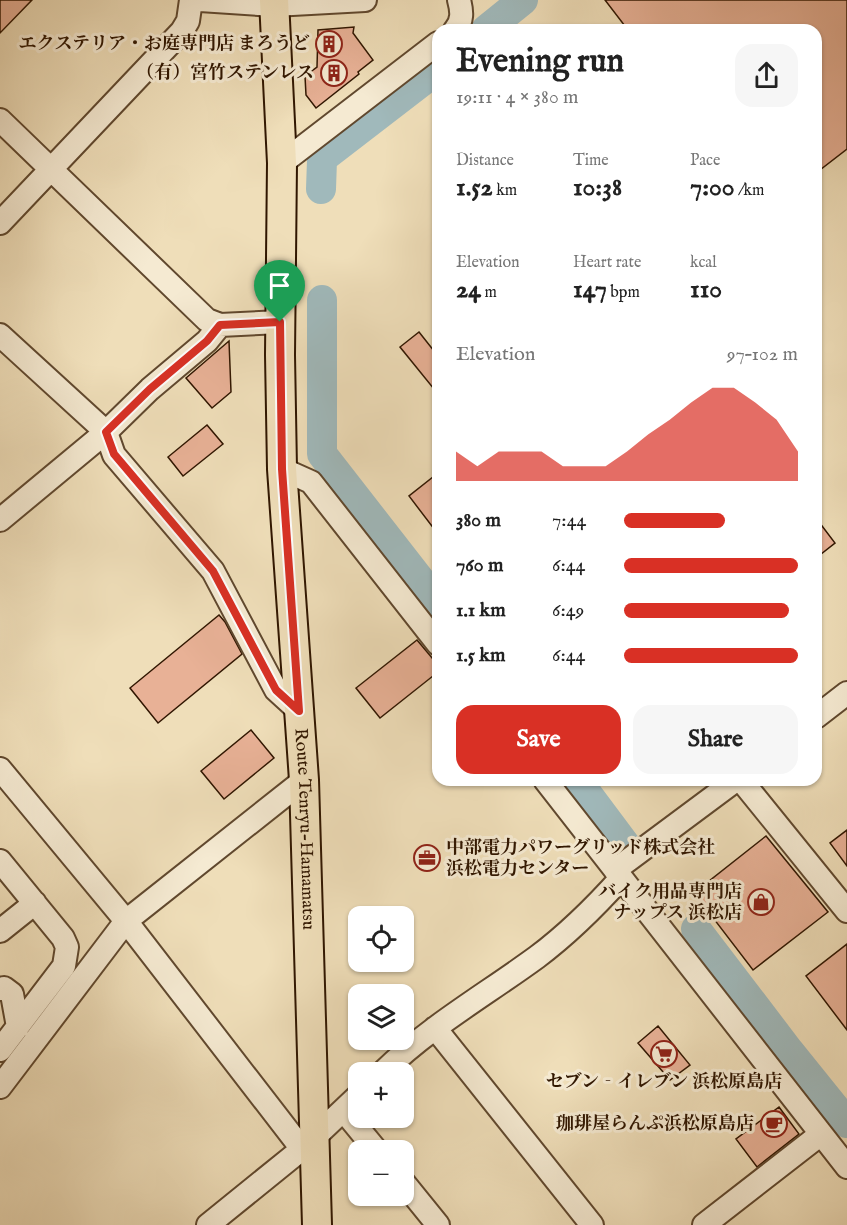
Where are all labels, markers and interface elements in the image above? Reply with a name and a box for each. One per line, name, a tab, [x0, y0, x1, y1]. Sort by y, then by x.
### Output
building icon: エクステリア・お庭専門店 まろうど	[314, 29, 344, 59]
place label: エクステリア・お庭専門店 まろうど	[19, 33, 310, 56]
text: Evening run	[456, 41, 624, 83]
button: share	[735, 44, 798, 107]
building icon: （有）宮竹ステンレス	[319, 58, 349, 88]
place label: （有）宮竹ステンレス	[136, 62, 314, 85]
text: 19:11 · 4 × 380 m	[456, 85, 579, 110]
text: Distance	[456, 151, 514, 171]
text: Time	[573, 151, 609, 171]
text: Pace	[690, 151, 720, 171]
text: 1.52	[456, 171, 493, 204]
text: 10:38	[573, 171, 622, 204]
text: 7:00	[690, 171, 735, 204]
text: km	[493, 181, 517, 201]
text: /km	[735, 181, 764, 201]
text: Elevation	[456, 253, 519, 273]
text: Heart rate	[573, 253, 641, 273]
text: kcal	[690, 253, 717, 273]
pin	[254, 260, 305, 322]
icon: arrive	[263, 269, 296, 302]
text: 24	[456, 273, 481, 306]
text: 147	[573, 273, 607, 306]
text: 110	[690, 273, 722, 306]
text: m	[481, 283, 497, 303]
text: bpm	[607, 283, 640, 303]
text: Elevation	[456, 342, 535, 367]
text: 97–102 m	[727, 342, 798, 367]
text: 380 m	[456, 508, 501, 533]
text: 7:44	[552, 508, 586, 533]
text: 760 m	[456, 553, 503, 578]
text: 6:44	[552, 553, 585, 578]
text: 1.1 km	[456, 598, 506, 623]
text: 6:49	[552, 598, 584, 623]
text: 1.5 km	[456, 643, 506, 668]
text: 6:44	[552, 643, 585, 668]
button: Save	[456, 705, 621, 774]
button: Share	[633, 705, 798, 774]
street label: Route Tenryu-Hamamatsu	[289, 727, 320, 930]
place label: 中部電力パワーグリッド株式会社 浜松電力センター	[446, 837, 715, 881]
office icon: 中部電力パワーグリッド株式会社 浜松電力センター	[412, 843, 442, 873]
place label: バイク用品専門店 ナップス 浜松店	[598, 881, 742, 925]
shop icon: バイク用品専門店 ナップス 浜松店	[746, 887, 776, 917]
map controls	[348, 906, 414, 1206]
button: locate	[348, 906, 414, 972]
button: layers	[348, 984, 414, 1050]
supermarket icon: セブン‐イレブン 浜松原島店	[649, 1039, 679, 1069]
button: +	[348, 1062, 414, 1128]
place label: セブン‐イレブン 浜松原島店	[546, 1071, 782, 1094]
cafe icon: 珈琲屋らんぷ浜松原島店	[759, 1109, 789, 1139]
place label: 珈琲屋らんぷ浜松原島店	[556, 1113, 754, 1136]
button: −	[348, 1140, 414, 1206]

